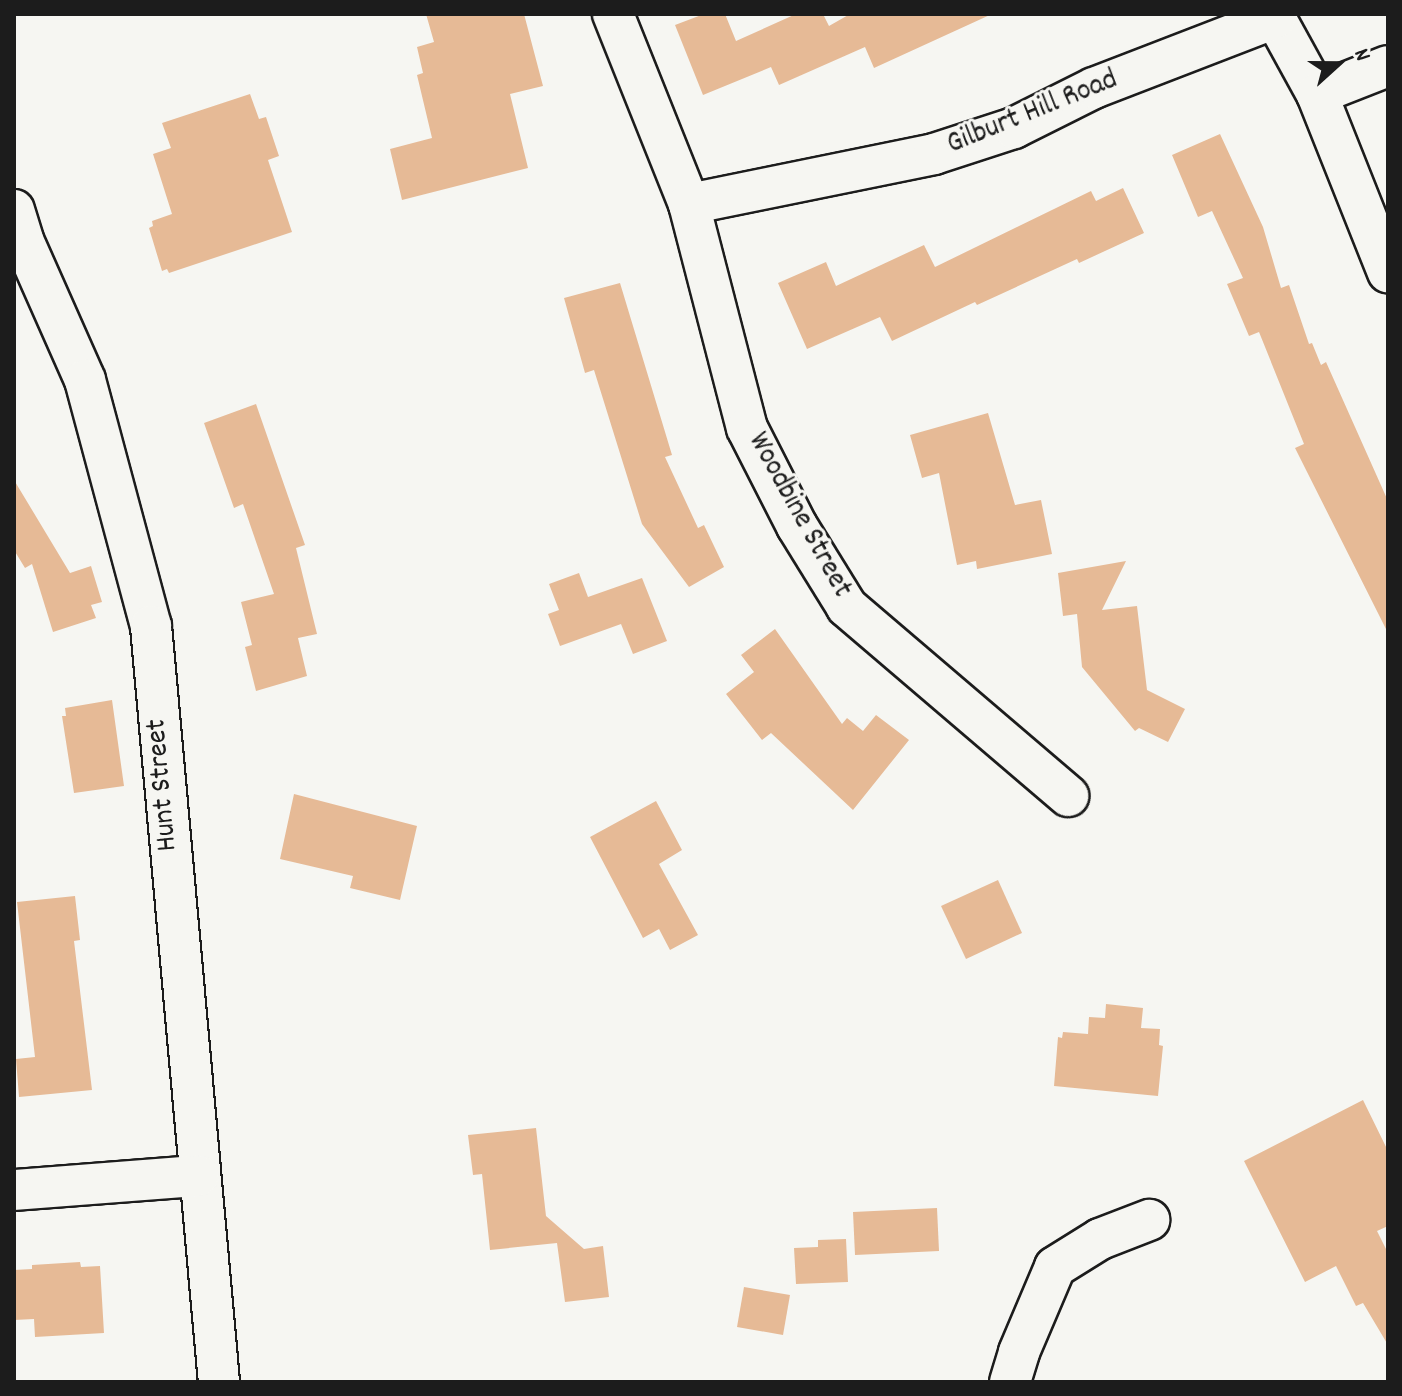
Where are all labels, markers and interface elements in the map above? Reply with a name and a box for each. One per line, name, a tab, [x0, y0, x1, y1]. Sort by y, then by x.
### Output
north arrow	[1298, 24, 1378, 104]
text: N	[1344, 45, 1377, 66]
street label: Gilburt Hill Road	[942, 63, 1124, 165]
street label: Woodbine Street	[738, 427, 858, 605]
street label: Hunt Street	[140, 717, 188, 853]

